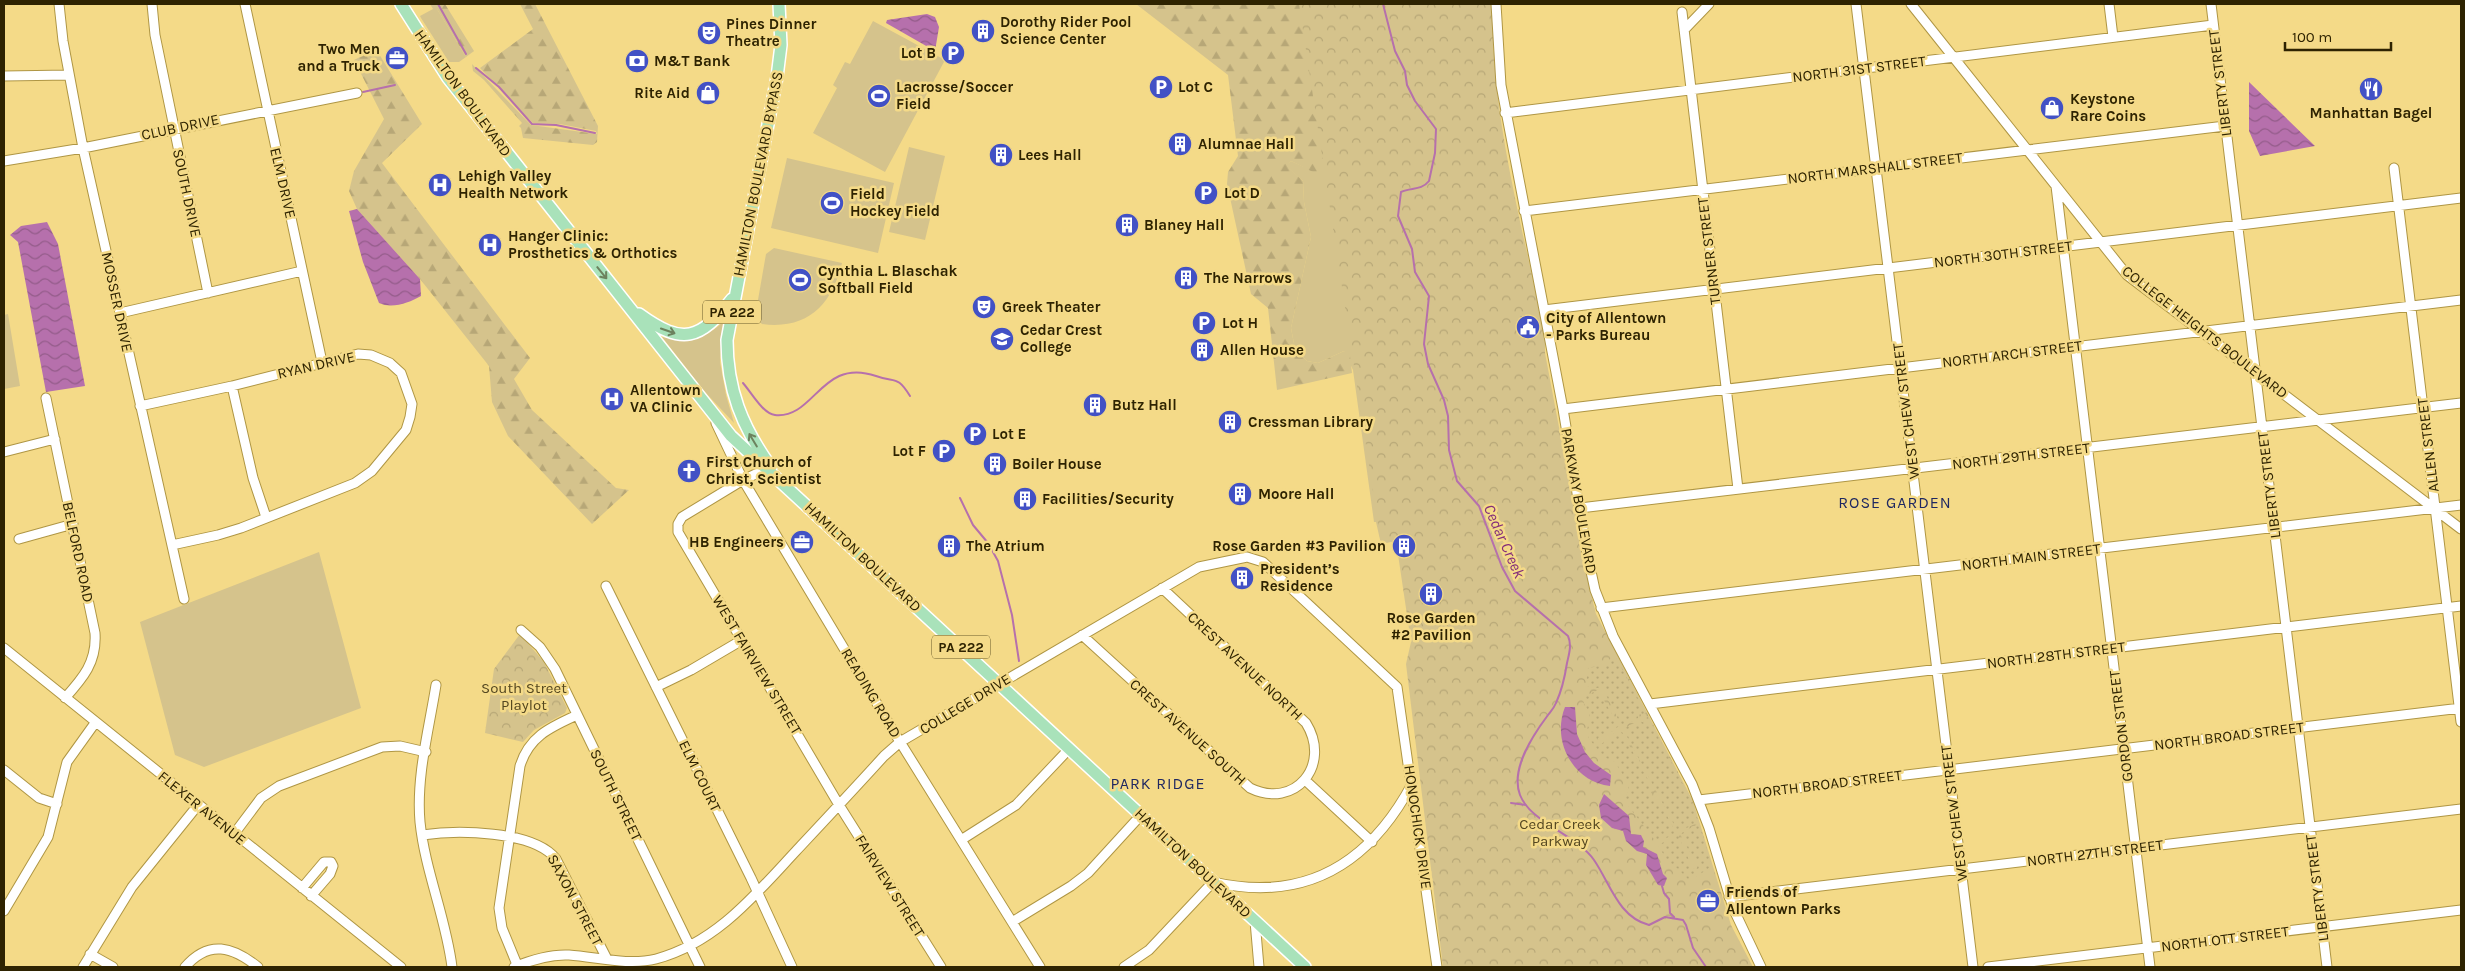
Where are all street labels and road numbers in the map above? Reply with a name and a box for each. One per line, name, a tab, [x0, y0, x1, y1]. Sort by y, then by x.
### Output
street label: HAMILTON BOULEVARD	[411, 26, 515, 160]
street label: LIBERTY STREET	[2204, 28, 2235, 137]
street label: NORTH 31ST STREET	[1791, 52, 1927, 86]
street label: HAMILTON BOULEVARD BYPASS	[729, 70, 787, 278]
street label: CLUB DRIVE	[139, 110, 221, 144]
street label: ELM DRIVE	[266, 146, 300, 220]
street label: SOUTH DRIVE	[169, 147, 205, 239]
street label: NORTH MARSHALL STREET	[1786, 148, 1964, 188]
street label: TURNER STREET	[1693, 196, 1725, 306]
street label: NORTH 30TH STREET	[1933, 237, 2074, 271]
street label: MOSSER DRIVE	[98, 250, 136, 354]
street label: COLLEGE HEIGHTS BOULEVARD	[2119, 262, 2291, 402]
road number: PA 222	[703, 300, 761, 324]
street label: NORTH ARCH STREET	[1941, 336, 2084, 372]
street label: WEST CHEW STREET	[1889, 342, 1923, 480]
street label: RYAN DRIVE	[275, 347, 357, 383]
street label: ALLEN STREET	[2413, 396, 2443, 493]
street label: PARKWAY BOULEVARD	[1557, 427, 1601, 575]
street label: LIBERTY STREET	[2253, 430, 2284, 539]
street label: NORTH 29TH STREET	[1951, 439, 2091, 473]
street label: HAMILTON BOULEVARD	[801, 498, 925, 616]
street label: BELFORD ROAD	[59, 500, 97, 604]
street label: NORTH MAIN STREET	[1961, 539, 2102, 574]
street label: WEST FAIRVIEW STREET	[708, 592, 806, 738]
street label: CREST AVENUE NORTH	[1184, 608, 1306, 724]
road number: PA 222	[932, 636, 990, 659]
street label: NORTH 28TH STREET	[1986, 638, 2127, 672]
street label: READING ROAD	[837, 645, 905, 741]
street label: GORDON STREET	[2105, 669, 2137, 783]
street label: COLLEGE DRIVE	[916, 670, 1014, 738]
street label: CREST AVENUE SOUTH	[1126, 675, 1250, 789]
street label: NORTH BROAD STREET	[2153, 718, 2305, 754]
street label: ELM COURT	[675, 737, 725, 815]
street label: WEST CHEW STREET	[1937, 744, 1971, 882]
street label: SOUTH STREET	[586, 746, 646, 844]
street label: HONOCHICK DRIVE	[1400, 764, 1436, 890]
street label: NORTH BROAD STREET	[1751, 766, 1903, 802]
street label: FLEXER AVENUE	[155, 767, 249, 849]
street label: HAMILTON BOULEVARD	[1131, 804, 1255, 922]
street label: FAIRVIEW STREET	[851, 832, 929, 941]
street label: LIBERTY STREET	[2301, 833, 2332, 942]
street label: NORTH 27TH STREET	[2026, 836, 2165, 870]
street label: SAXON STREET	[543, 851, 607, 949]
street label: NORTH OTT STREET	[2160, 922, 2290, 956]

